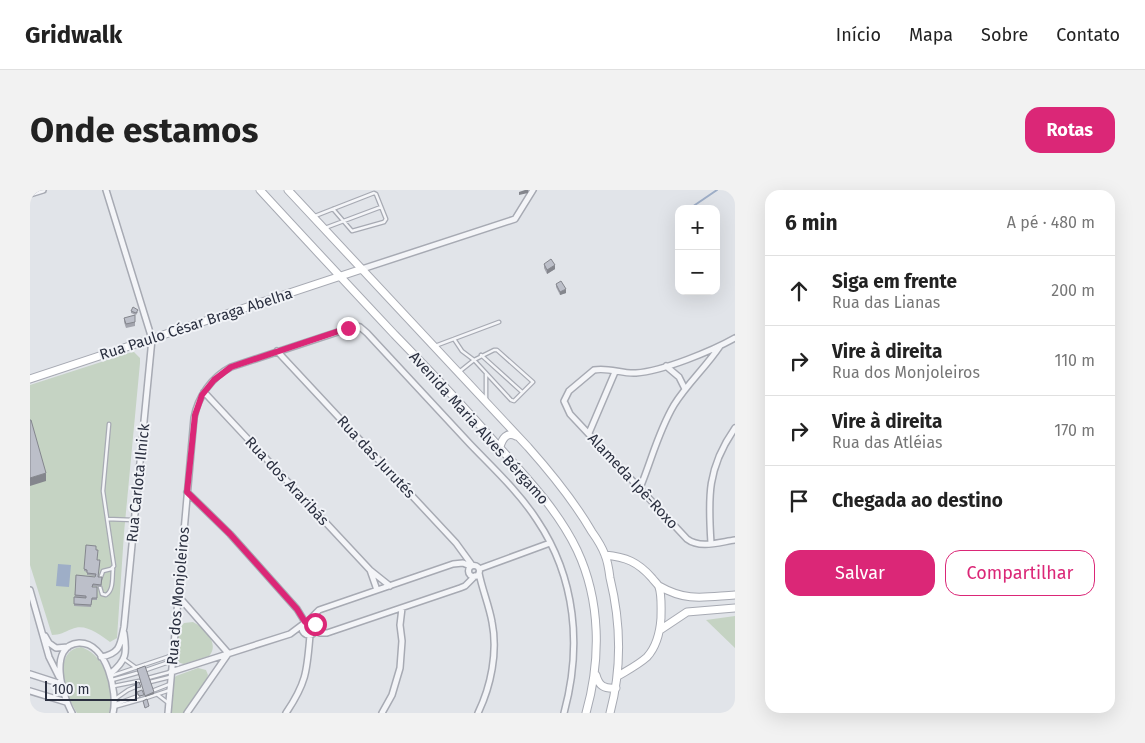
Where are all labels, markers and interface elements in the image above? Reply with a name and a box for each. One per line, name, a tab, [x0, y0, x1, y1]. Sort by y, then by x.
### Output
text: Gridwalk	[25, 21, 122, 49]
text: Início	[836, 24, 881, 46]
text: Mapa	[909, 24, 953, 46]
text: Sobre	[981, 24, 1028, 46]
text: Contato	[1056, 24, 1120, 46]
button: Rotas	[1025, 107, 1115, 153]
text: Onde estamos	[30, 109, 258, 151]
map controls	[675, 205, 720, 295]
button: +	[675, 205, 720, 250]
text: 6 min	[785, 210, 838, 236]
text: A pé · 480 m	[1007, 213, 1095, 232]
button: −	[675, 250, 720, 295]
text: Siga em frente	[832, 270, 957, 293]
icon: ahead	[785, 277, 813, 305]
text: 200 m	[1051, 281, 1095, 300]
street label: Rua Paulo César Braga Abelha	[97, 284, 295, 364]
text: Rua das Lianas	[832, 293, 940, 312]
route end	[337, 317, 360, 340]
text: Vire à direita	[832, 340, 942, 363]
icon: right	[785, 347, 813, 375]
street label: Avenida Maria Alves Bérgamo	[406, 348, 552, 508]
text: 110 m	[1054, 351, 1095, 370]
text: Rua dos Monjoleiros	[832, 363, 980, 382]
text: Vire à direita	[832, 410, 942, 433]
street label: Rua das Jurutés	[333, 412, 419, 502]
icon: right	[785, 417, 813, 445]
text: 170 m	[1054, 421, 1095, 440]
street label: Rua Carlota Ilnick	[123, 422, 153, 543]
street label: Alameda Ipê-Roxo	[584, 429, 682, 533]
street label: Rua dos Araribás	[241, 433, 333, 529]
text: Rua das Atléias	[832, 433, 942, 452]
icon: arrive	[785, 487, 813, 515]
text: Chegada ao destino	[832, 489, 1003, 512]
street label: Rua dos Monjoleiros	[163, 526, 193, 666]
button: Salvar	[785, 550, 935, 596]
button: Compartilhar	[945, 550, 1095, 596]
route start	[304, 613, 327, 636]
scale bar	[45, 678, 138, 701]
text: 100 m	[52, 681, 89, 698]

